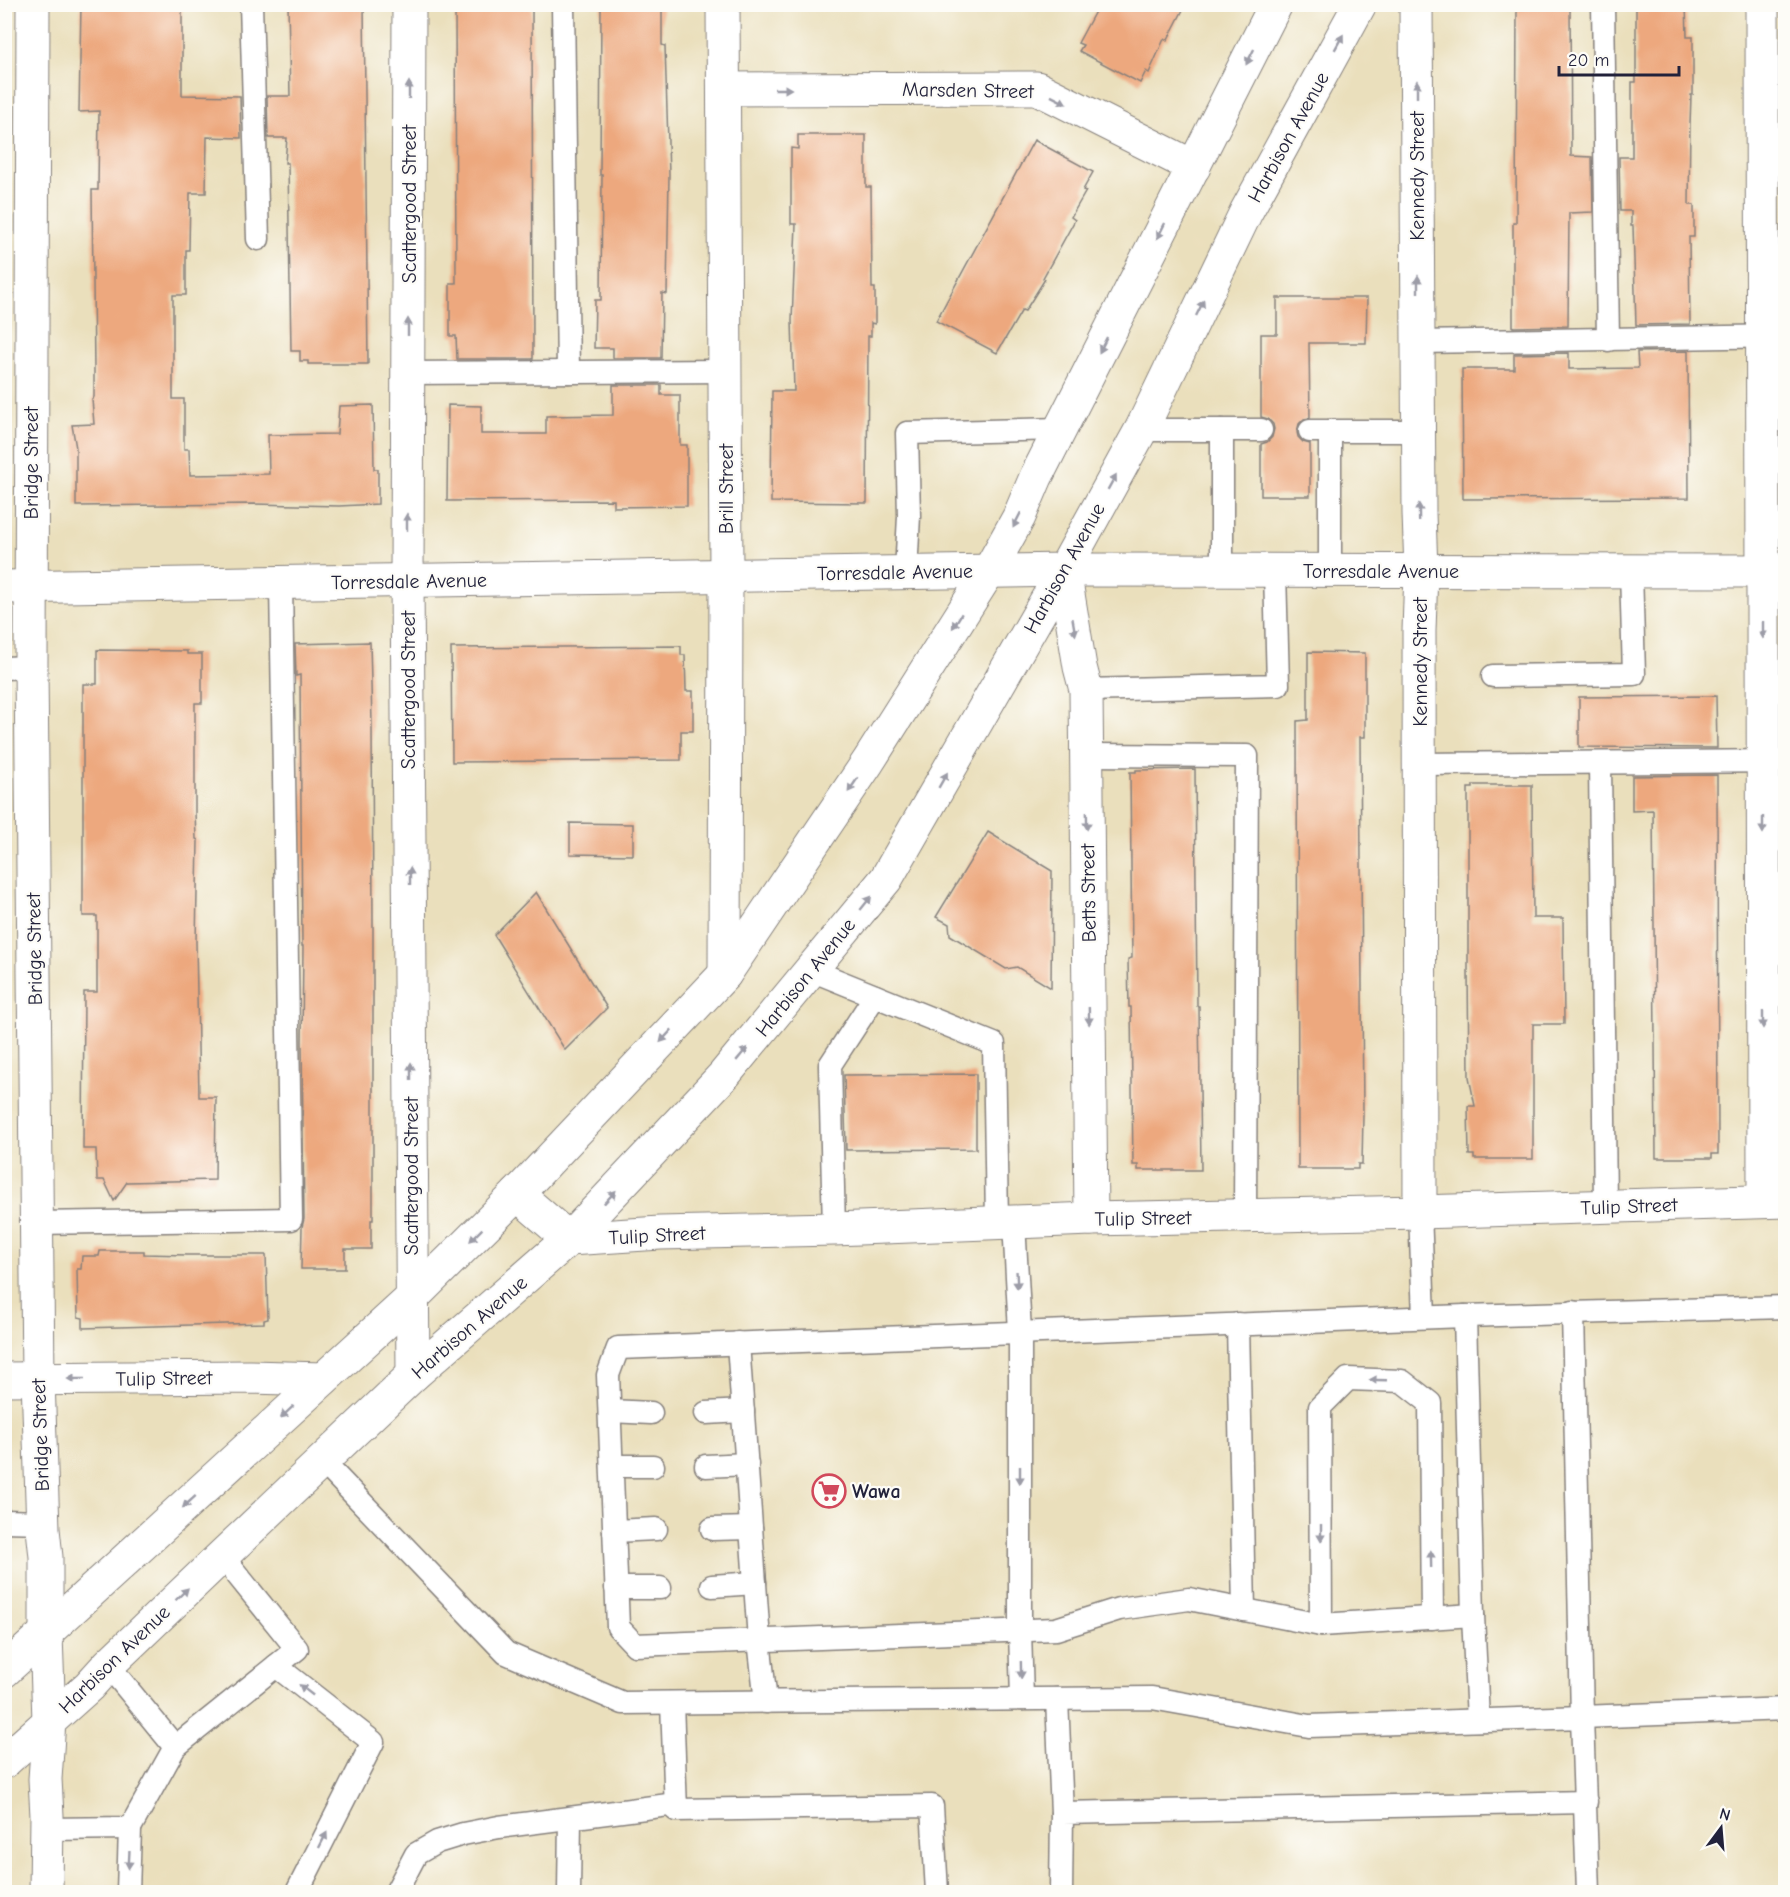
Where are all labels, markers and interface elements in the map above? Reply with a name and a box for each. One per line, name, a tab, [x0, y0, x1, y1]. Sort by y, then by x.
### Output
one-way arrow	[1334, 33, 1344, 50]
scale bar	[1559, 39, 1679, 77]
one-way arrow	[1245, 48, 1254, 65]
text: 20 m	[1568, 50, 1609, 71]
street label: Harbison Avenue	[1243, 68, 1334, 206]
street label: Marsden Street	[902, 78, 1035, 103]
one-way arrow	[1412, 79, 1422, 98]
one-way arrow	[404, 81, 414, 100]
one-way arrow	[773, 84, 792, 94]
one-way arrow	[1050, 94, 1068, 104]
street label: Kennedy Street	[1406, 110, 1429, 241]
street label: Scattergood Street	[398, 124, 421, 283]
one-way arrow	[1157, 222, 1166, 239]
one-way arrow	[1413, 274, 1423, 293]
one-way arrow	[1195, 299, 1205, 316]
one-way arrow	[403, 318, 413, 337]
one-way arrow	[1099, 336, 1109, 354]
street label: Bridge Street	[20, 405, 43, 519]
street label: Brill Street	[715, 443, 738, 534]
one-way arrow	[1107, 473, 1117, 490]
street label: Harbison Avenue	[1019, 499, 1110, 637]
one-way arrow	[1414, 503, 1424, 522]
one-way arrow	[1012, 512, 1022, 529]
one-way arrow	[402, 513, 412, 532]
street label: Torresdale Avenue	[817, 560, 973, 585]
street label: Torresdale Avenue	[1303, 560, 1459, 583]
street label: Torresdale Avenue	[331, 569, 487, 594]
street label: Kennedy Street	[1409, 596, 1432, 727]
street label: Scattergood Street	[397, 610, 420, 769]
one-way arrow	[952, 612, 963, 629]
one-way arrow	[1069, 618, 1078, 637]
one-way arrow	[1758, 620, 1768, 639]
one-way arrow	[938, 772, 949, 788]
one-way arrow	[848, 777, 859, 793]
one-way arrow	[1082, 812, 1092, 831]
one-way arrow	[1758, 815, 1768, 834]
street label: Betts Street	[1076, 842, 1101, 943]
one-way arrow	[405, 867, 415, 886]
street label: Bridge Street	[22, 891, 47, 1006]
one-way arrow	[859, 896, 872, 911]
street label: Harbison Avenue	[751, 914, 860, 1041]
one-way arrow	[1084, 1007, 1094, 1026]
one-way arrow	[1758, 1010, 1768, 1029]
one-way arrow	[659, 1029, 673, 1044]
one-way arrow	[735, 1047, 748, 1062]
one-way arrow	[406, 1062, 416, 1081]
street label: Scattergood Street	[400, 1096, 423, 1255]
one-way arrow	[602, 1190, 616, 1204]
street label: Tulip Street	[1580, 1193, 1679, 1220]
street label: Tulip Street	[1094, 1206, 1193, 1231]
street label: Tulip Street	[608, 1221, 707, 1250]
one-way arrow	[469, 1228, 483, 1242]
street label: Harbison Avenue	[407, 1271, 532, 1384]
one-way arrow	[1013, 1271, 1022, 1290]
street label: Tulip Street	[115, 1366, 214, 1391]
one-way arrow	[66, 1374, 85, 1384]
one-way arrow	[1368, 1375, 1387, 1384]
street label: Bridge Street	[27, 1377, 54, 1492]
one-way arrow	[280, 1405, 295, 1419]
one-way arrow	[1015, 1465, 1025, 1484]
supermarket icon: Wawa	[811, 1473, 847, 1509]
place label: Wawa	[852, 1480, 901, 1503]
one-way arrow	[182, 1495, 197, 1509]
one-way arrow	[1316, 1523, 1326, 1542]
one-way arrow	[1426, 1550, 1436, 1569]
one-way arrow	[175, 1587, 189, 1601]
street label: Harbison Avenue	[54, 1601, 175, 1718]
one-way arrow	[1016, 1660, 1026, 1679]
one-way arrow	[298, 1683, 314, 1696]
north arrow	[1691, 1798, 1751, 1858]
text: N	[1717, 1804, 1732, 1825]
one-way arrow	[319, 1832, 328, 1849]
one-way arrow	[124, 1851, 134, 1870]

